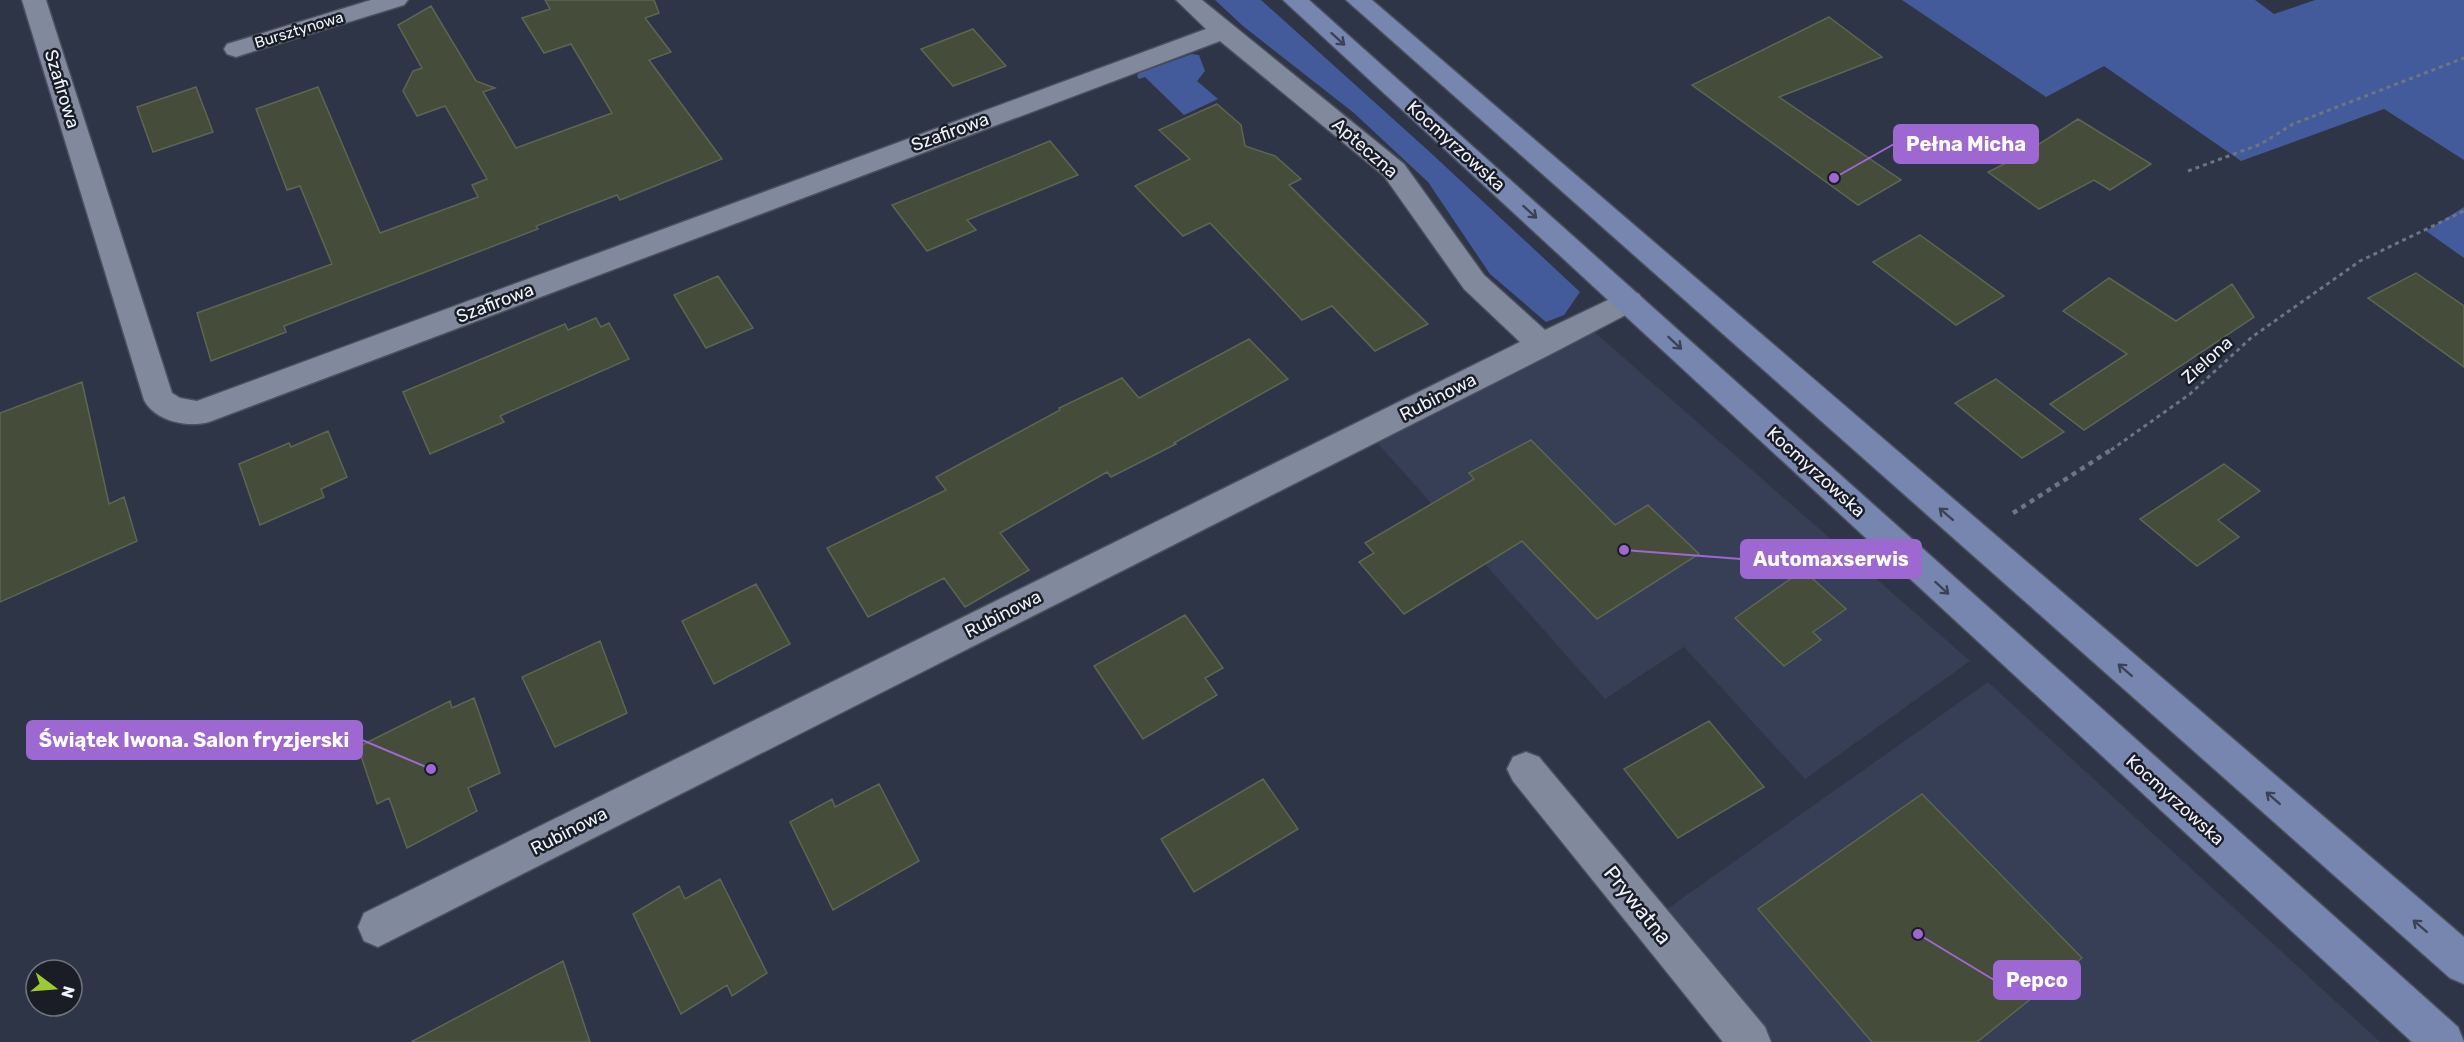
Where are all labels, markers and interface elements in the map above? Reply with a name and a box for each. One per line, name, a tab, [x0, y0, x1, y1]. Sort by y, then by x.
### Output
street label: Bursztynowa	[252, 8, 346, 52]
one-way arrow	[1330, 32, 1345, 46]
street label: Szafirowa	[40, 47, 84, 131]
street label: Kocmyrzowska	[1402, 96, 1510, 196]
street label: Szafirowa	[908, 108, 992, 156]
street label: Apteczna	[1328, 114, 1402, 182]
callout: Pełna Micha	[1894, 125, 2038, 163]
text: Pełna Micha	[1906, 132, 2026, 156]
one-way arrow	[1522, 205, 1537, 219]
street label: Szafirowa	[453, 278, 537, 328]
street label: Zielona	[2177, 331, 2237, 389]
one-way arrow	[1667, 336, 1682, 350]
street label: Rubinowa	[1396, 368, 1480, 426]
street label: Kocmyrzowska	[1762, 422, 1870, 522]
one-way arrow	[1939, 507, 1954, 521]
callout: Automaxserwis	[1741, 540, 1921, 578]
text: Automaxserwis	[1753, 547, 1909, 571]
one-way arrow	[1935, 581, 1950, 595]
street label: Rubinowa	[961, 585, 1045, 643]
one-way arrow	[2118, 663, 2133, 677]
callout: Świątek Iwona. Salon fryzjerski	[27, 721, 362, 759]
text: Świątek Iwona. Salon fryzjerski	[39, 728, 349, 752]
street label: Kocmyrzowska	[2121, 750, 2229, 850]
one-way arrow	[2266, 791, 2281, 805]
street label: Rubinowa	[527, 802, 611, 860]
street label: Prywatna	[1599, 861, 1677, 949]
one-way arrow	[2412, 919, 2428, 932]
north arrow	[24, 958, 84, 1018]
callout: Pepco	[1994, 961, 2080, 999]
text: Pepco	[2006, 968, 2068, 992]
text: N	[57, 984, 79, 1000]

